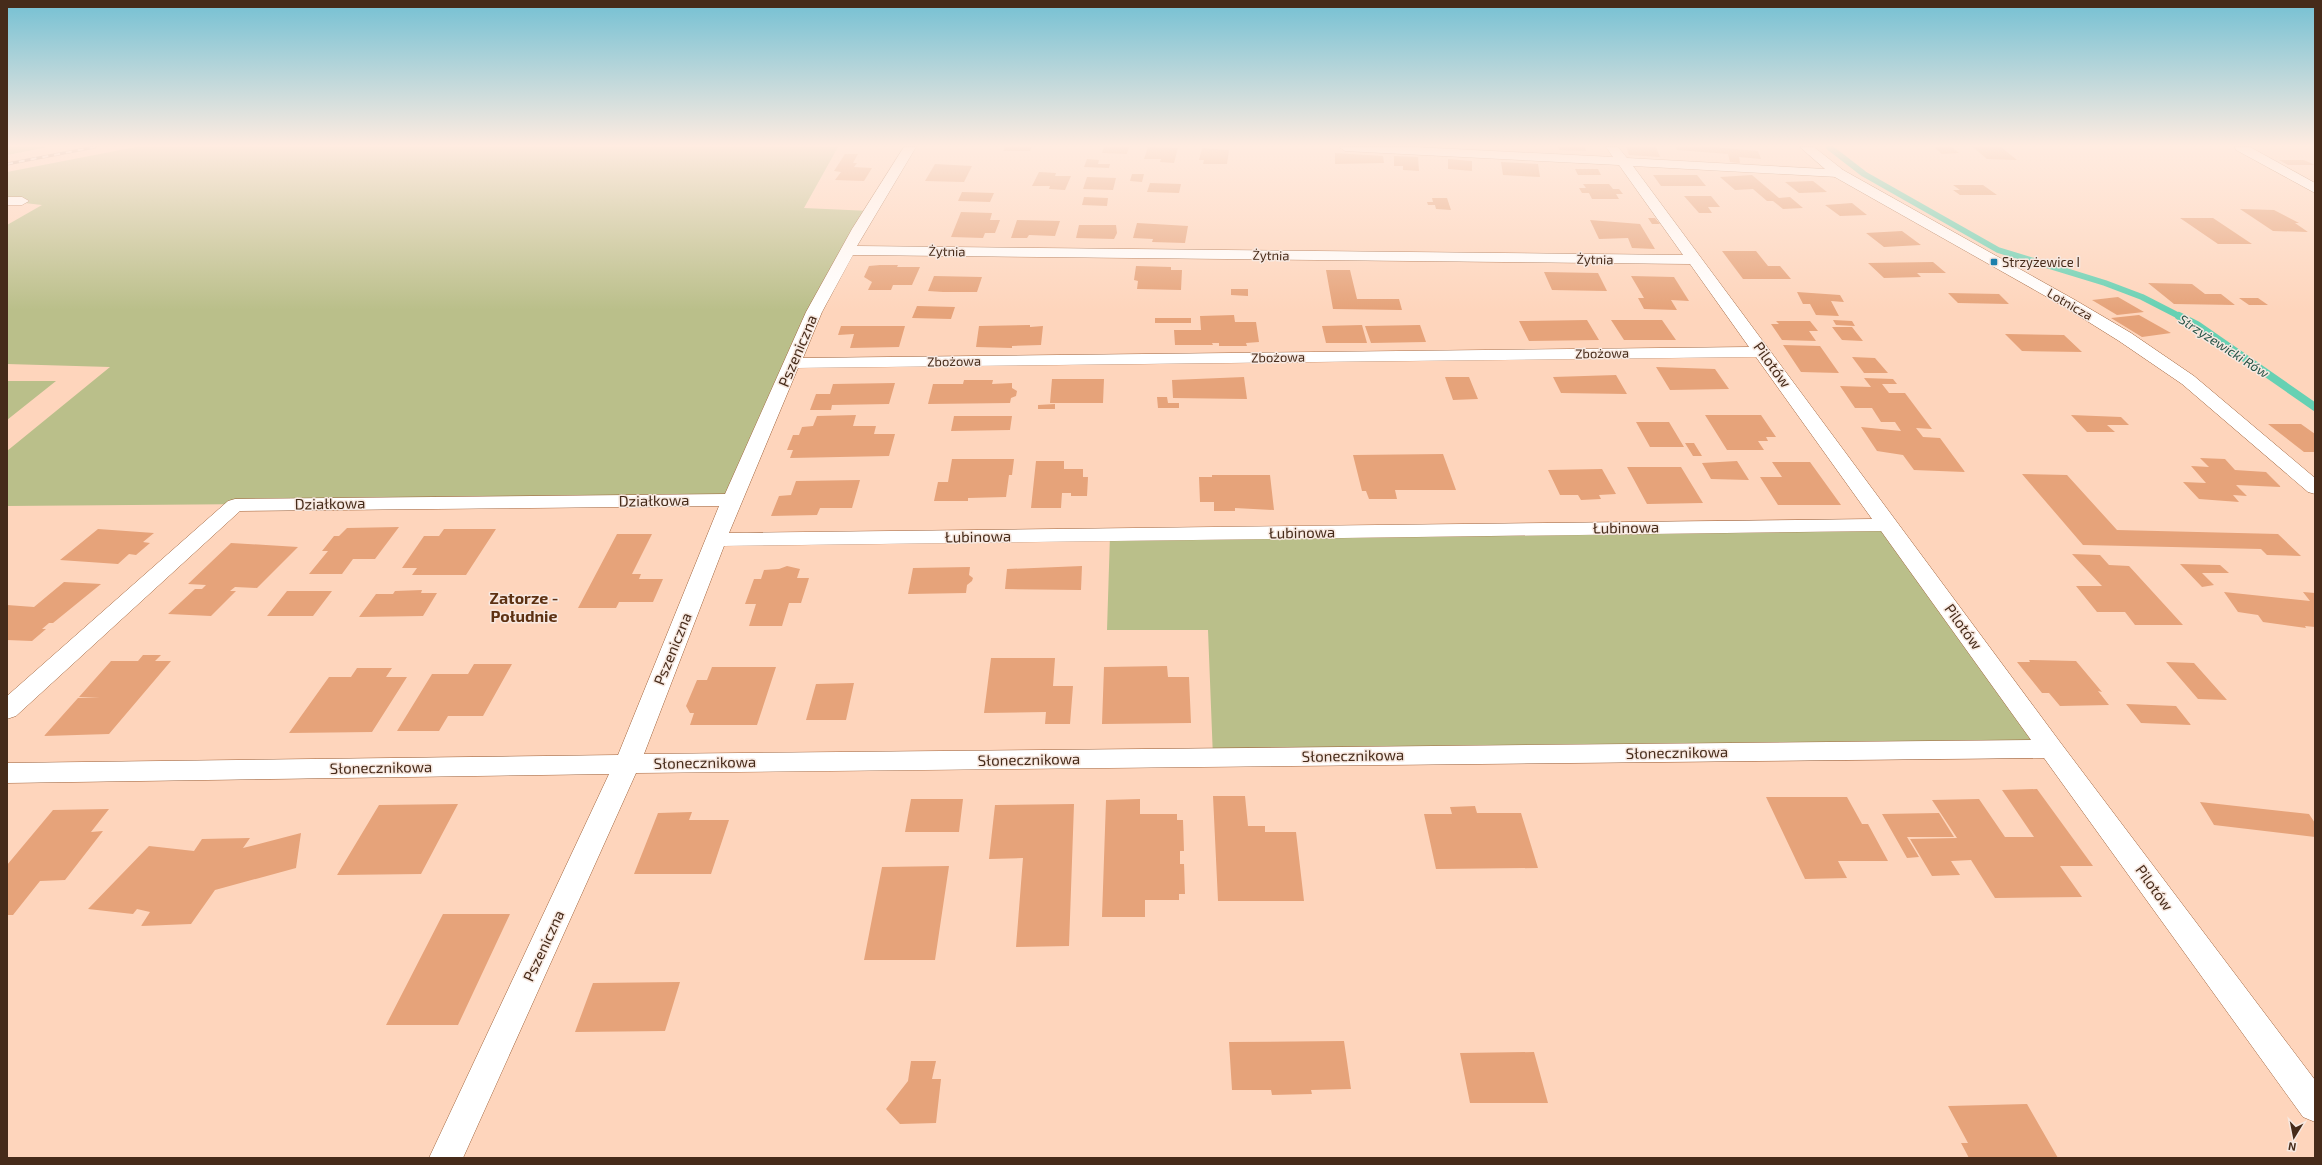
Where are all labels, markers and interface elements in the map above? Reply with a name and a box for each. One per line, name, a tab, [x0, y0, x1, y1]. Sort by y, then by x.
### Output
street label: Żytnia	[928, 243, 966, 259]
street label: Żytnia	[1252, 247, 1290, 263]
street label: Żytnia	[1576, 251, 1614, 267]
place label: Strzyżewice I	[2002, 254, 2080, 270]
marker: Strzyżewice I	[1989, 257, 1999, 267]
street label: Lotnicza	[2044, 285, 2096, 323]
water label: Strzyżewicki Rów	[2176, 311, 2272, 381]
street label: Pszeniczna	[774, 312, 820, 389]
street label: Pilotów	[1750, 338, 1795, 391]
street label: Zbożowa	[1575, 345, 1629, 361]
street label: Zbożowa	[1251, 349, 1305, 365]
street label: Zbożowa	[927, 353, 981, 369]
street label: Działkowa	[618, 490, 690, 510]
street label: Działkowa	[294, 493, 366, 513]
street label: Łubinowa	[1593, 517, 1659, 537]
street label: Łubinowa	[1269, 522, 1335, 542]
street label: Łubinowa	[945, 526, 1011, 546]
district label: Zatorze - Południe	[490, 588, 558, 625]
street label: Pilotów	[1941, 600, 1986, 653]
street label: Pszeniczna	[649, 610, 695, 687]
street label: Słonecznikowa	[1626, 742, 1728, 762]
street label: Słonecznikowa	[1302, 745, 1404, 765]
street label: Słonecznikowa	[978, 749, 1080, 769]
street label: Słonecznikowa	[654, 752, 756, 772]
street label: Słonecznikowa	[330, 757, 432, 777]
street label: Pilotów	[2132, 861, 2177, 914]
street label: Pszeniczna	[519, 907, 567, 984]
north arrow	[2274, 1117, 2314, 1157]
text: N	[2287, 1140, 2297, 1154]

